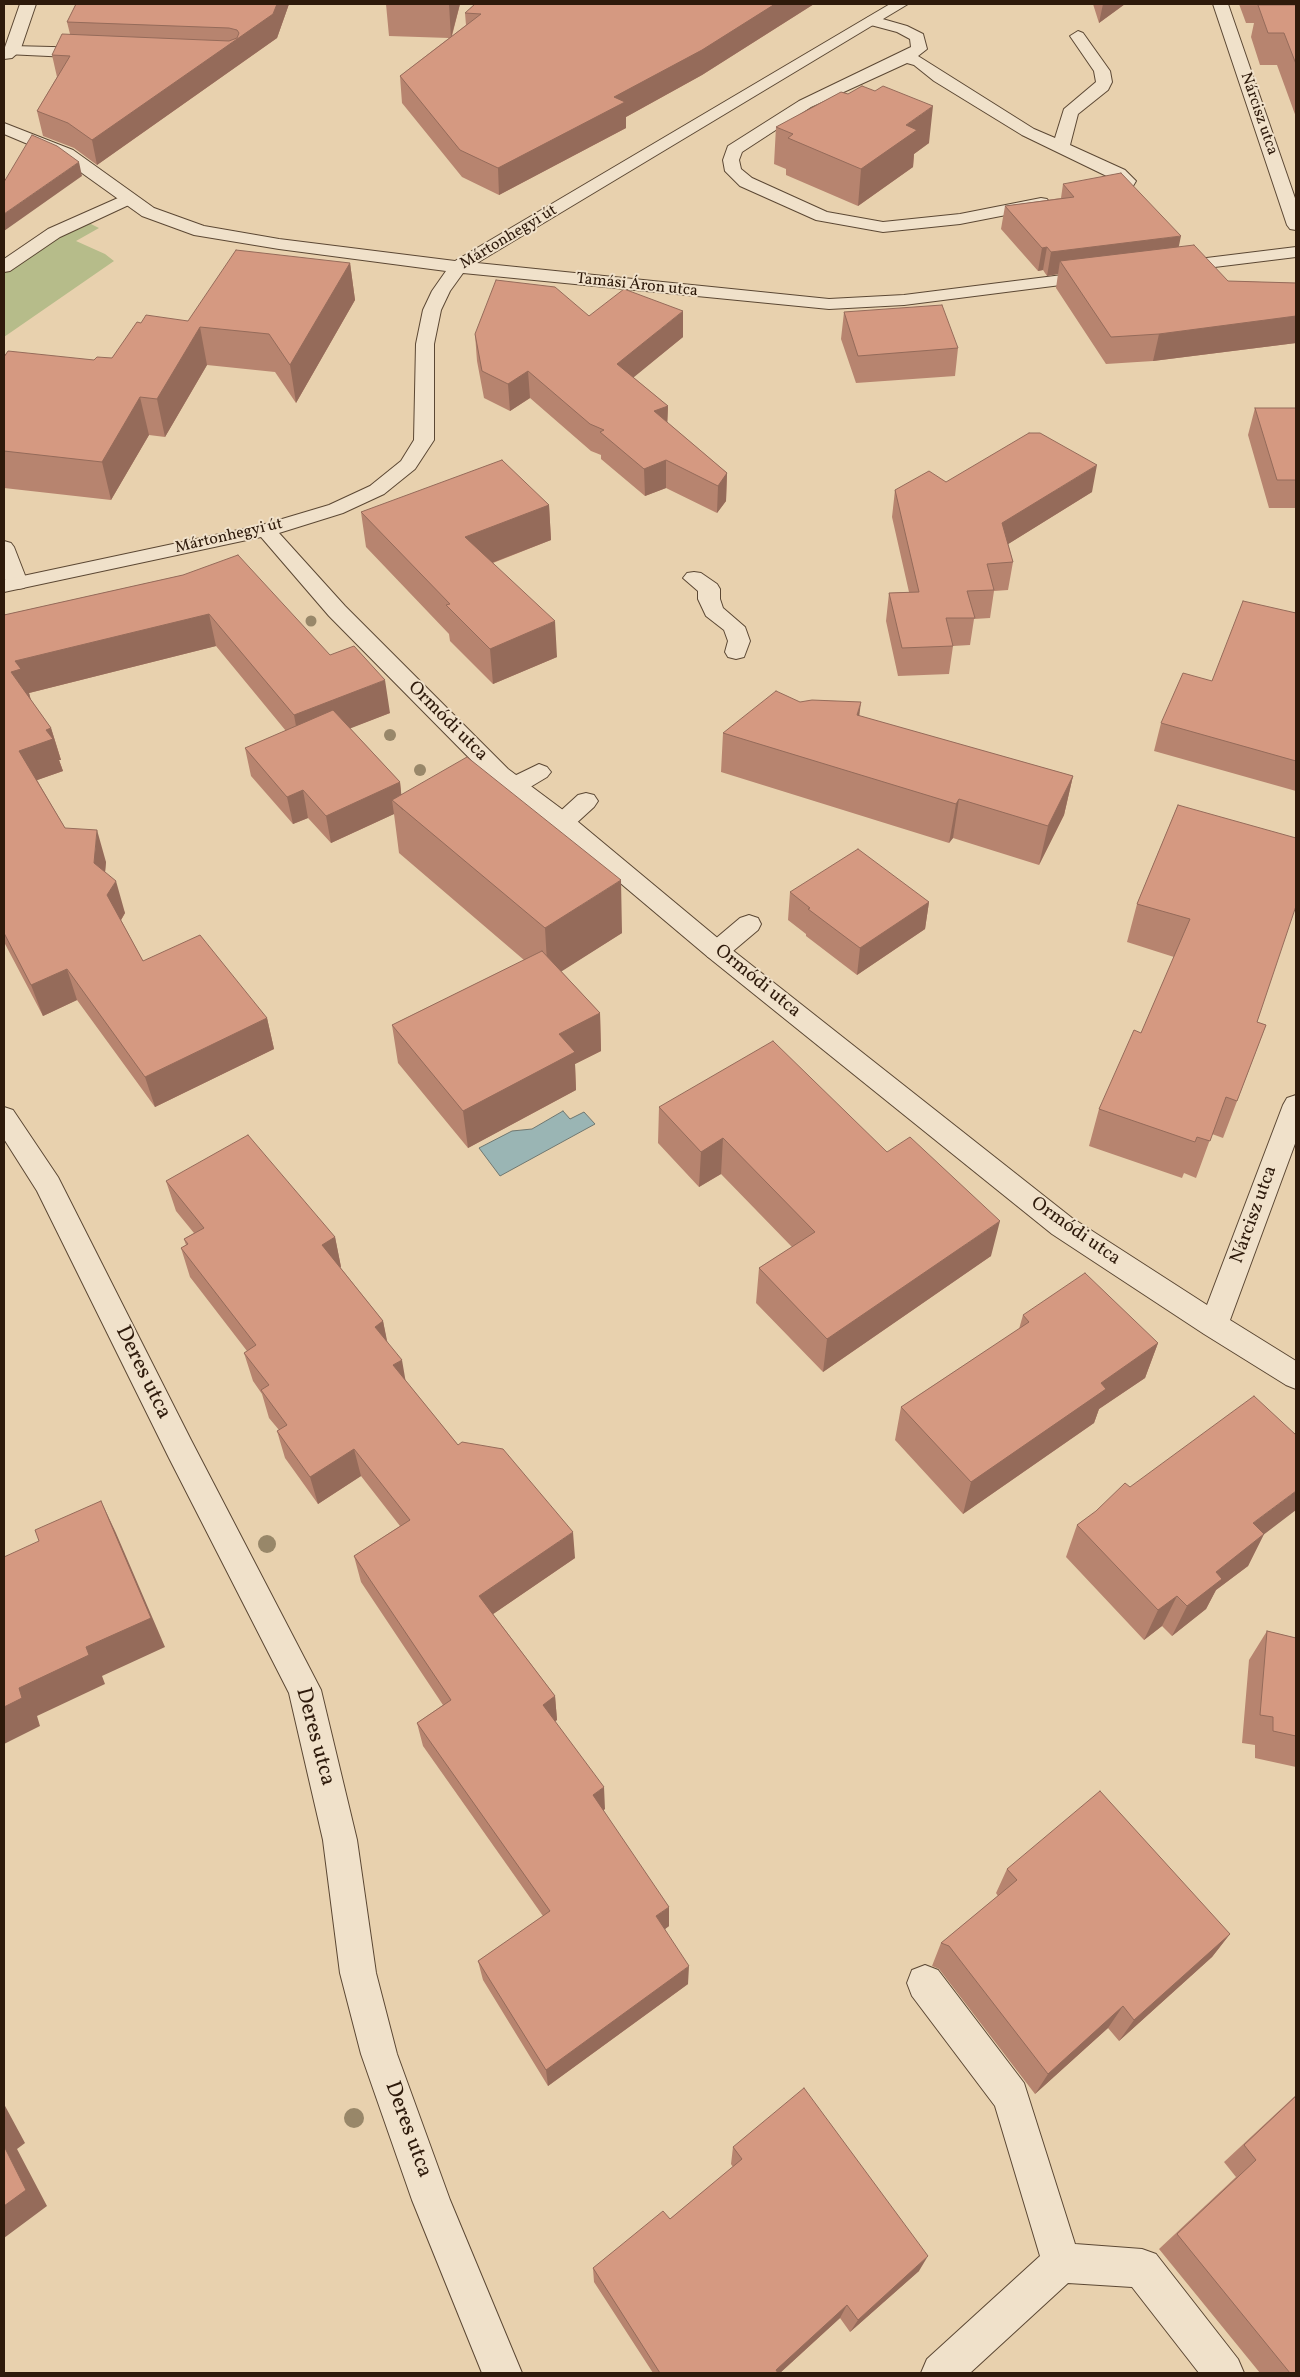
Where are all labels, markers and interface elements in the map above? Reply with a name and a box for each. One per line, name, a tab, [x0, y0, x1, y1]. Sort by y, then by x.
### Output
street label: Nárcisz utca	[1235, 70, 1281, 158]
street label: Mártonhegyi út	[457, 202, 561, 274]
street label: Tamási Áron utca	[575, 270, 699, 302]
street label: Mártonhegyi út	[173, 515, 285, 559]
street label: Ormódi utca	[402, 677, 492, 767]
street label: Ormódi utca	[709, 940, 805, 1024]
street label: Nárcisz utca	[1227, 1163, 1283, 1267]
street label: Ormódi utca	[1026, 1193, 1124, 1271]
street label: Deres utca	[108, 1322, 176, 1424]
street label: Deres utca	[288, 1685, 340, 1789]
street label: Deres utca	[377, 2078, 437, 2182]

